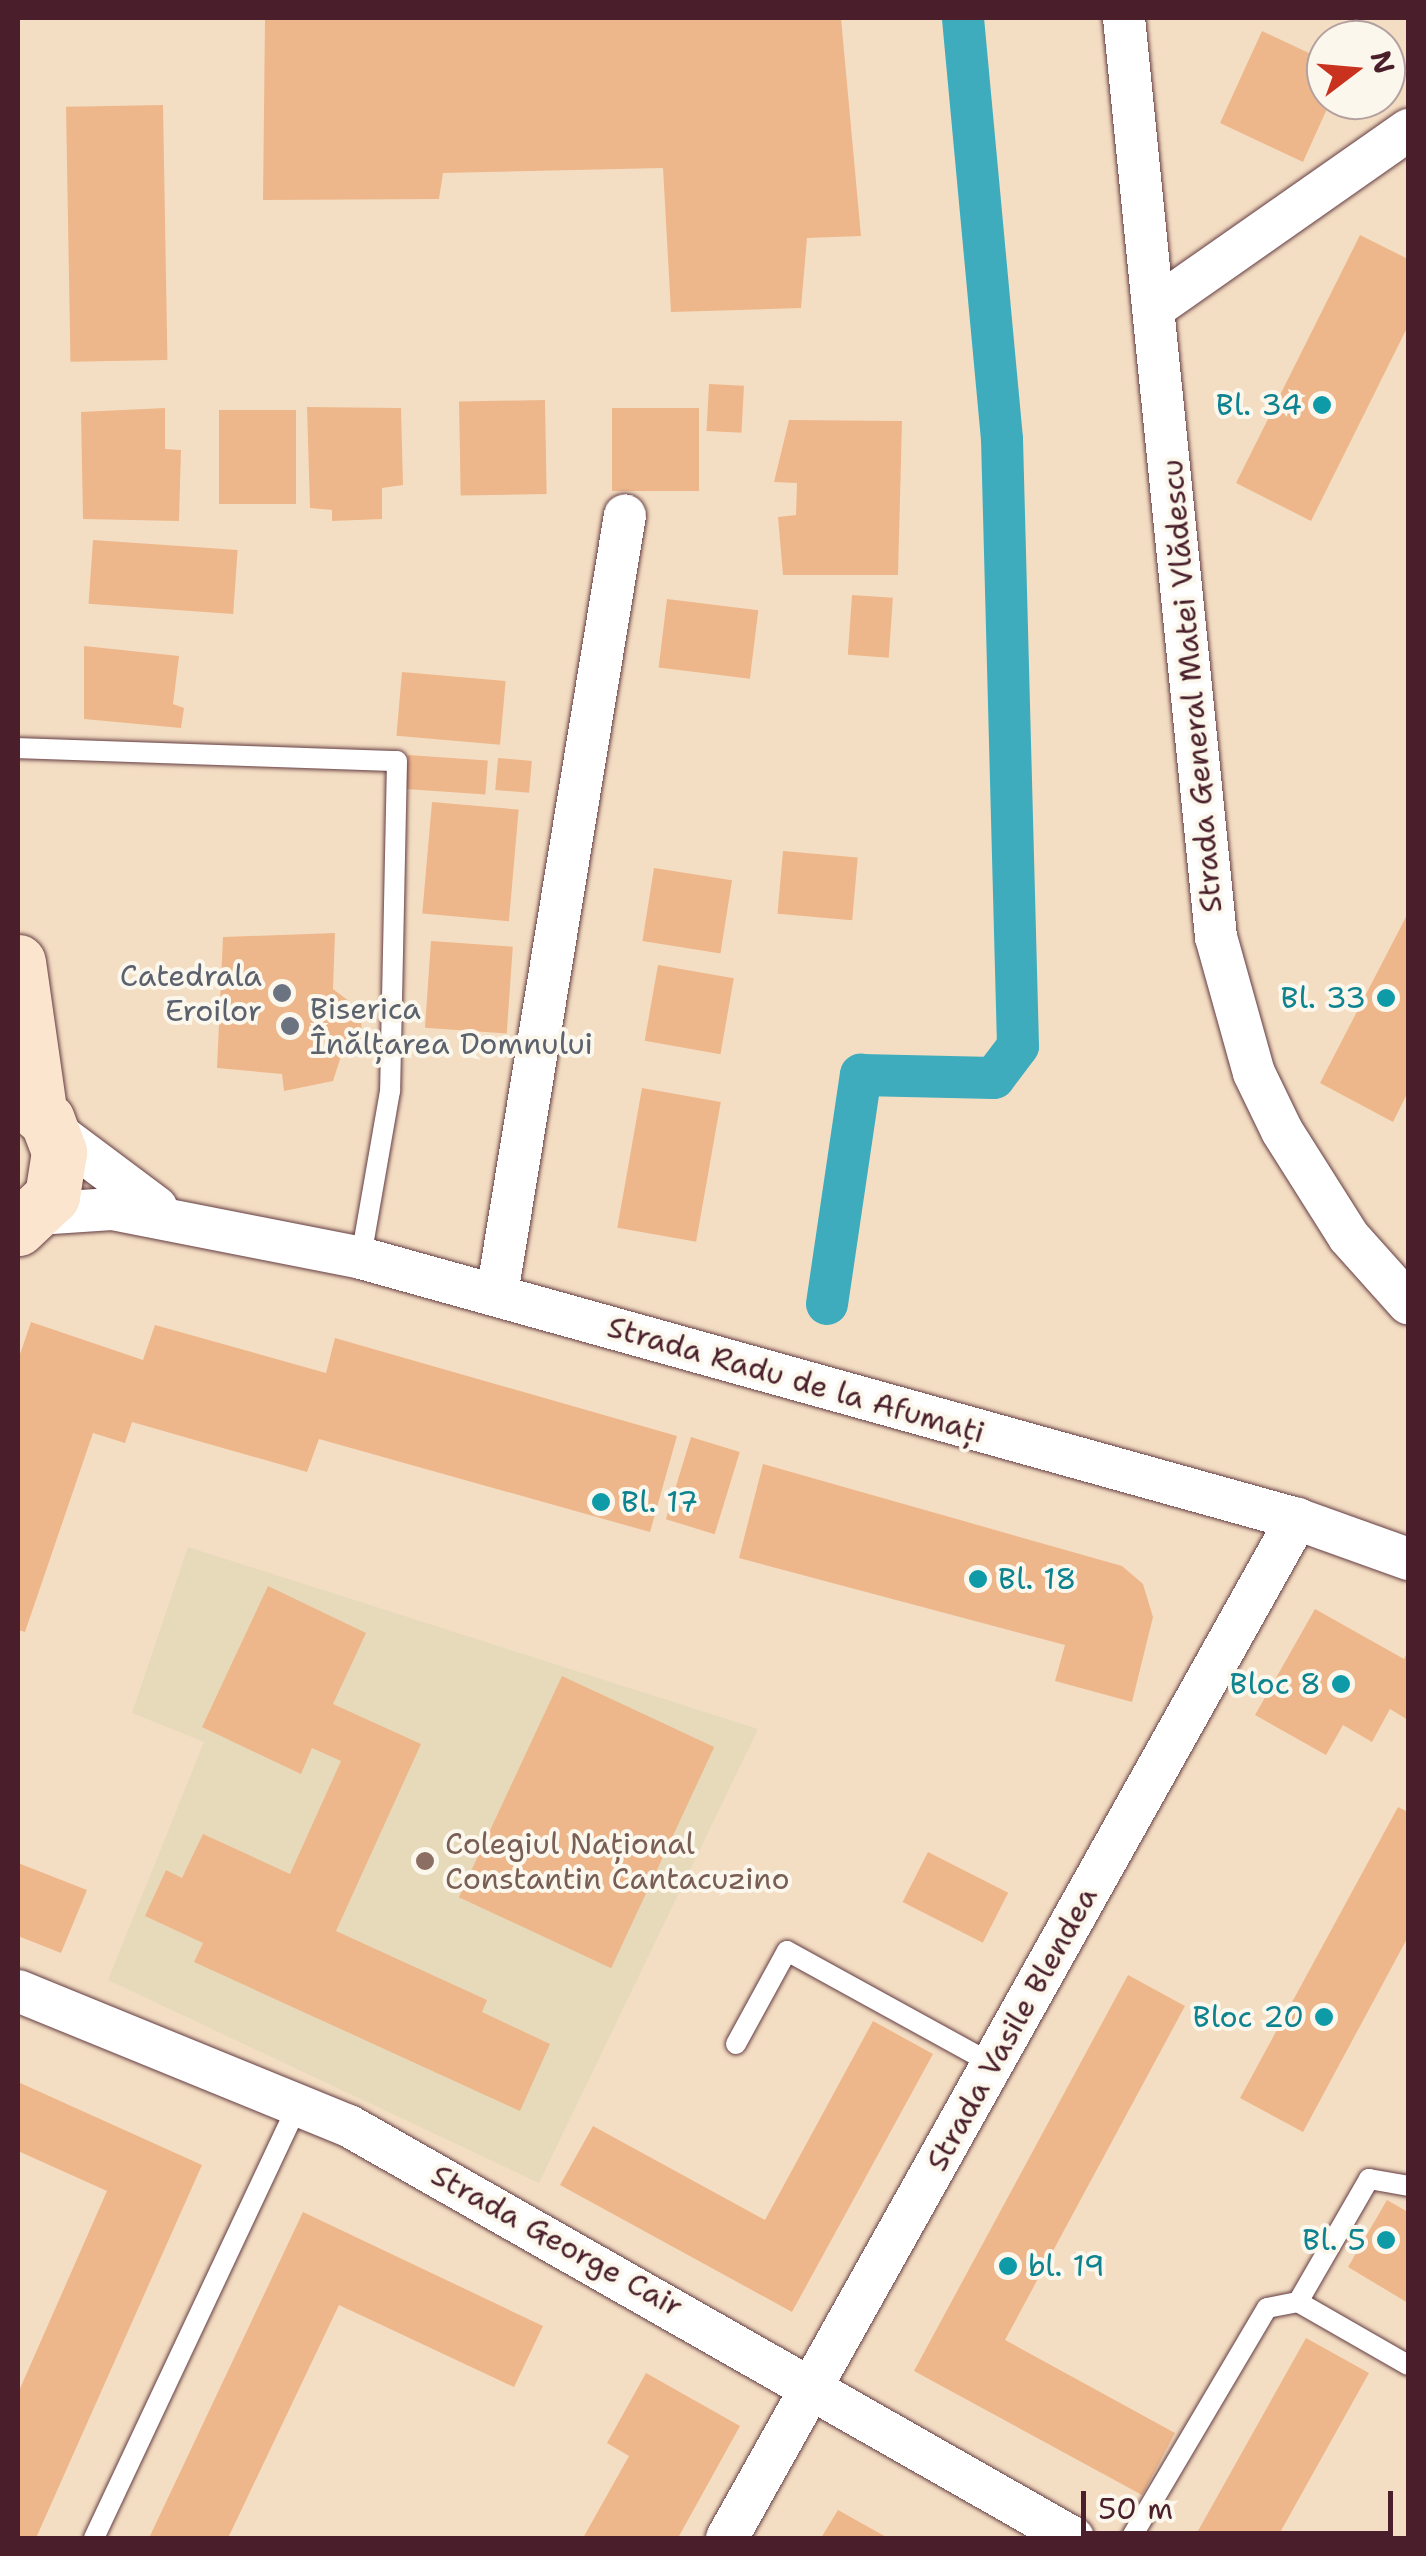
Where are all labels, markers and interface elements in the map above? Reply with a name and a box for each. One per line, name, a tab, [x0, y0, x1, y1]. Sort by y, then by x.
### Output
north arrow	[1306, 20, 1406, 120]
text: N	[1362, 46, 1404, 78]
place label: Bl. 34	[1216, 387, 1302, 423]
marker: Bl. 34	[1311, 394, 1333, 416]
street label: Strada General Matei Vlădescu	[1154, 458, 1230, 914]
place label: Catedrala Eroilor	[120, 958, 262, 1028]
place label: Bl. 33	[1281, 980, 1366, 1016]
marker: Catedrala Eroilor	[271, 982, 293, 1004]
marker: Bl. 33	[1375, 987, 1397, 1009]
place label: Biserica Înălțarea Domnului	[310, 991, 593, 1062]
marker: Biserica Înălțarea Domnului	[279, 1015, 301, 1037]
street label: Strada Radu de la Afumați	[603, 1309, 989, 1451]
place label: Bl. 17	[621, 1484, 698, 1520]
marker: Bl. 17	[590, 1491, 612, 1513]
place label: Bl. 18	[998, 1561, 1076, 1597]
marker: Bl. 18	[967, 1568, 989, 1590]
place label: Bloc 8	[1230, 1666, 1321, 1702]
marker: Bloc 8	[1330, 1673, 1352, 1695]
place label: Colegiul Național Constantin Cantacuzino	[445, 1826, 790, 1896]
marker: Colegiul Național Constantin Cantacuzino	[414, 1850, 436, 1872]
street label: Strada Vasile Blendea	[919, 1881, 1105, 2177]
place label: Bloc 20	[1193, 1999, 1304, 2035]
marker: Bloc 20	[1313, 2006, 1335, 2028]
street label: Strada George Cair	[425, 2157, 689, 2325]
place label: Bl. 5	[1302, 2222, 1366, 2258]
marker: Bl. 5	[1375, 2229, 1397, 2251]
place label: bl. 19	[1028, 2248, 1105, 2284]
marker: bl. 19	[997, 2255, 1019, 2277]
scale bar	[1086, 2471, 1398, 2533]
text: 50 m	[1098, 2488, 1173, 2529]

